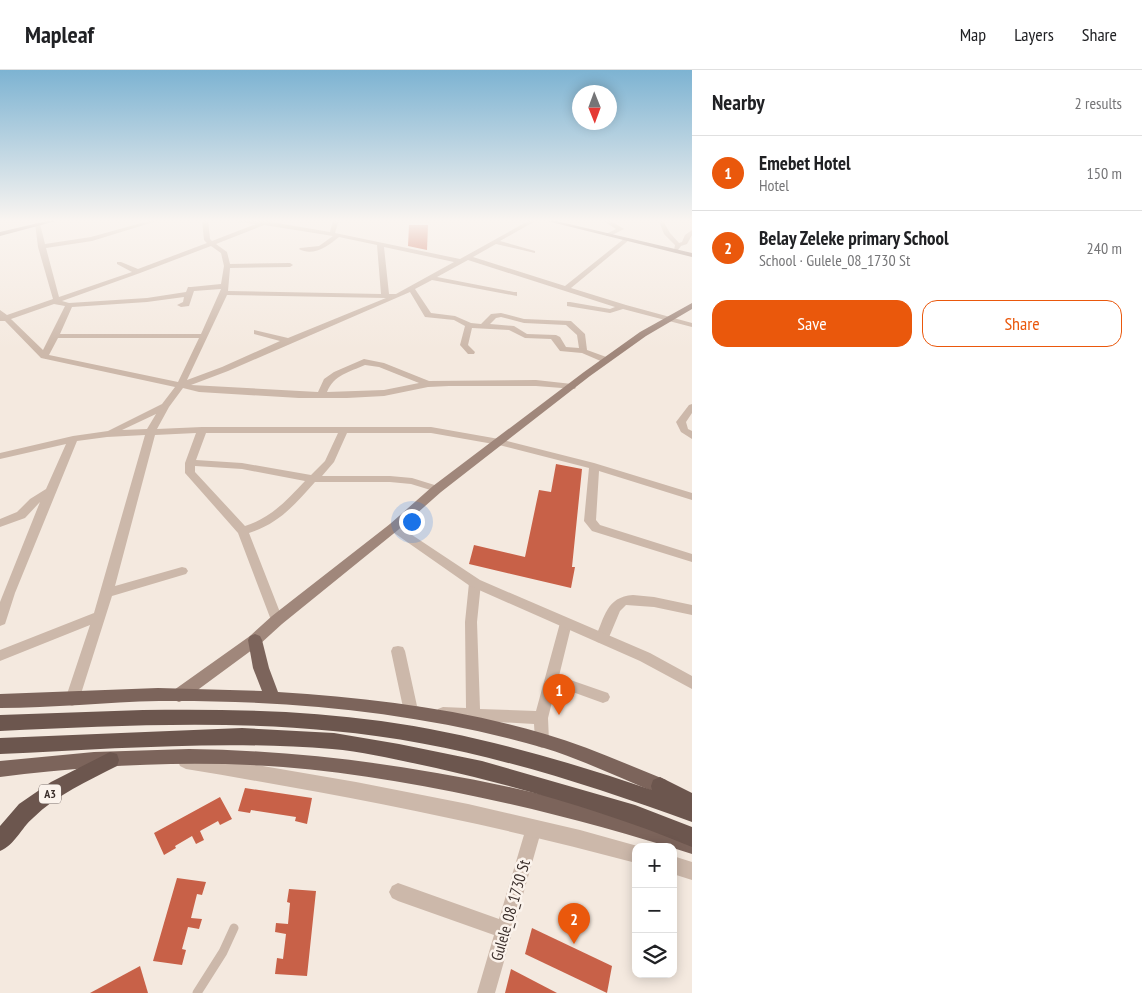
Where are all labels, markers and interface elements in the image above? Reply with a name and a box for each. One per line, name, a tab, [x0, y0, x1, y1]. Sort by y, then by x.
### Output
text: Mapleaf	[25, 19, 94, 50]
text: Map	[960, 23, 986, 46]
text: Layers	[1014, 23, 1054, 46]
text: Share	[1082, 23, 1117, 46]
north arrow	[572, 85, 617, 130]
text: Nearby	[712, 89, 765, 116]
text: 2 results	[1075, 93, 1122, 113]
text: Emebet Hotel	[759, 151, 851, 175]
text: 1	[724, 163, 732, 183]
text: 150 m	[1087, 163, 1122, 183]
text: Hotel	[759, 175, 789, 195]
text: Belay Zeleke primary School	[759, 226, 949, 250]
text: 2	[724, 238, 732, 258]
text: 240 m	[1087, 238, 1122, 258]
text: School · Gulele_08_1730 St	[759, 250, 910, 270]
button: Save	[712, 300, 912, 347]
button: Share	[922, 300, 1122, 347]
your location	[399, 509, 425, 535]
pin: 1	[543, 674, 575, 715]
road number: A3	[39, 784, 61, 804]
map controls	[632, 843, 677, 978]
button: +	[632, 843, 677, 888]
street label: Gulele_08_1730 St	[486, 857, 534, 963]
button: −	[632, 888, 677, 933]
pin: 2	[558, 903, 590, 944]
button: layers	[632, 933, 677, 978]

